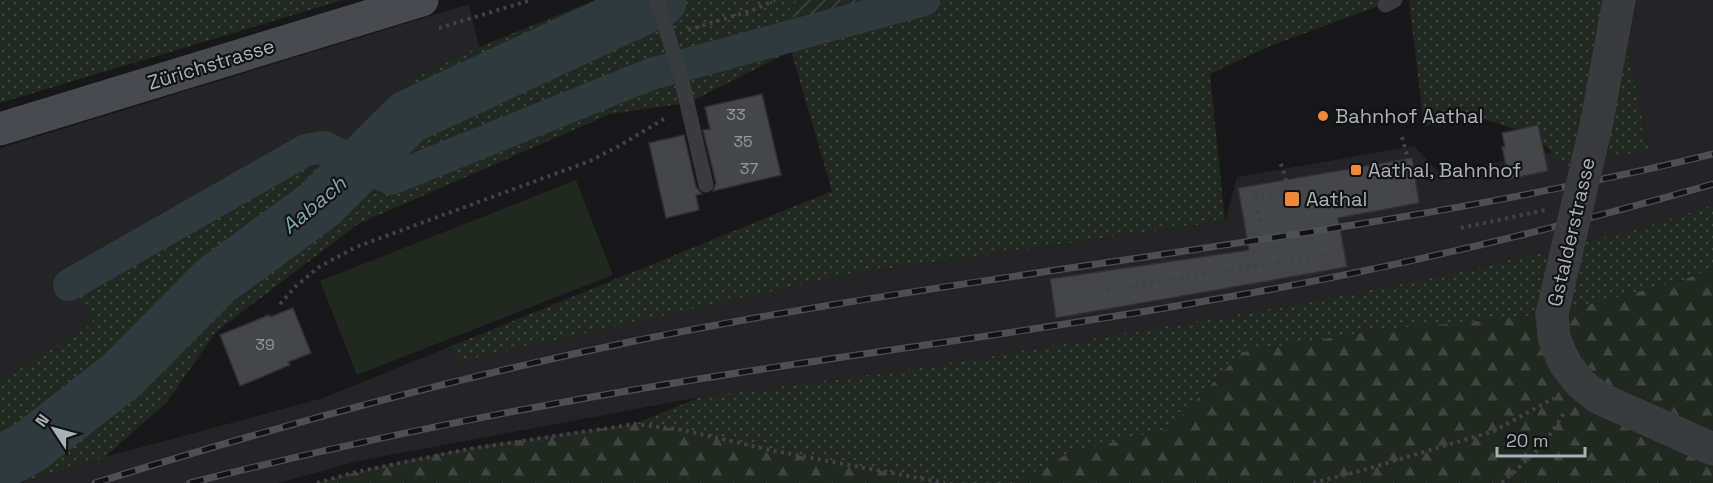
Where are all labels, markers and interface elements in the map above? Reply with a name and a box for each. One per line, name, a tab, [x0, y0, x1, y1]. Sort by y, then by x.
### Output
street label: Zürichstrasse	[144, 32, 278, 96]
place label: Bahnhof Aathal	[1335, 103, 1484, 129]
house number: 33	[726, 104, 746, 125]
marker: Bahnhof Aathal	[1316, 109, 1330, 123]
house number: 35	[733, 131, 753, 152]
street label: Gstalderstrasse	[1541, 155, 1601, 309]
place label: Aathal, Bahnhof	[1368, 157, 1521, 183]
house number: 37	[740, 158, 758, 179]
marker: Aathal, Bahnhof	[1349, 163, 1363, 177]
water label: Aabach	[276, 169, 352, 239]
place label: Aathal	[1306, 186, 1367, 212]
marker: Aathal	[1283, 190, 1301, 208]
house number: 39	[255, 334, 275, 355]
north arrow	[24, 399, 84, 459]
text: N	[31, 410, 54, 431]
scale bar	[1497, 420, 1586, 458]
text: 20 m	[1506, 429, 1549, 452]

